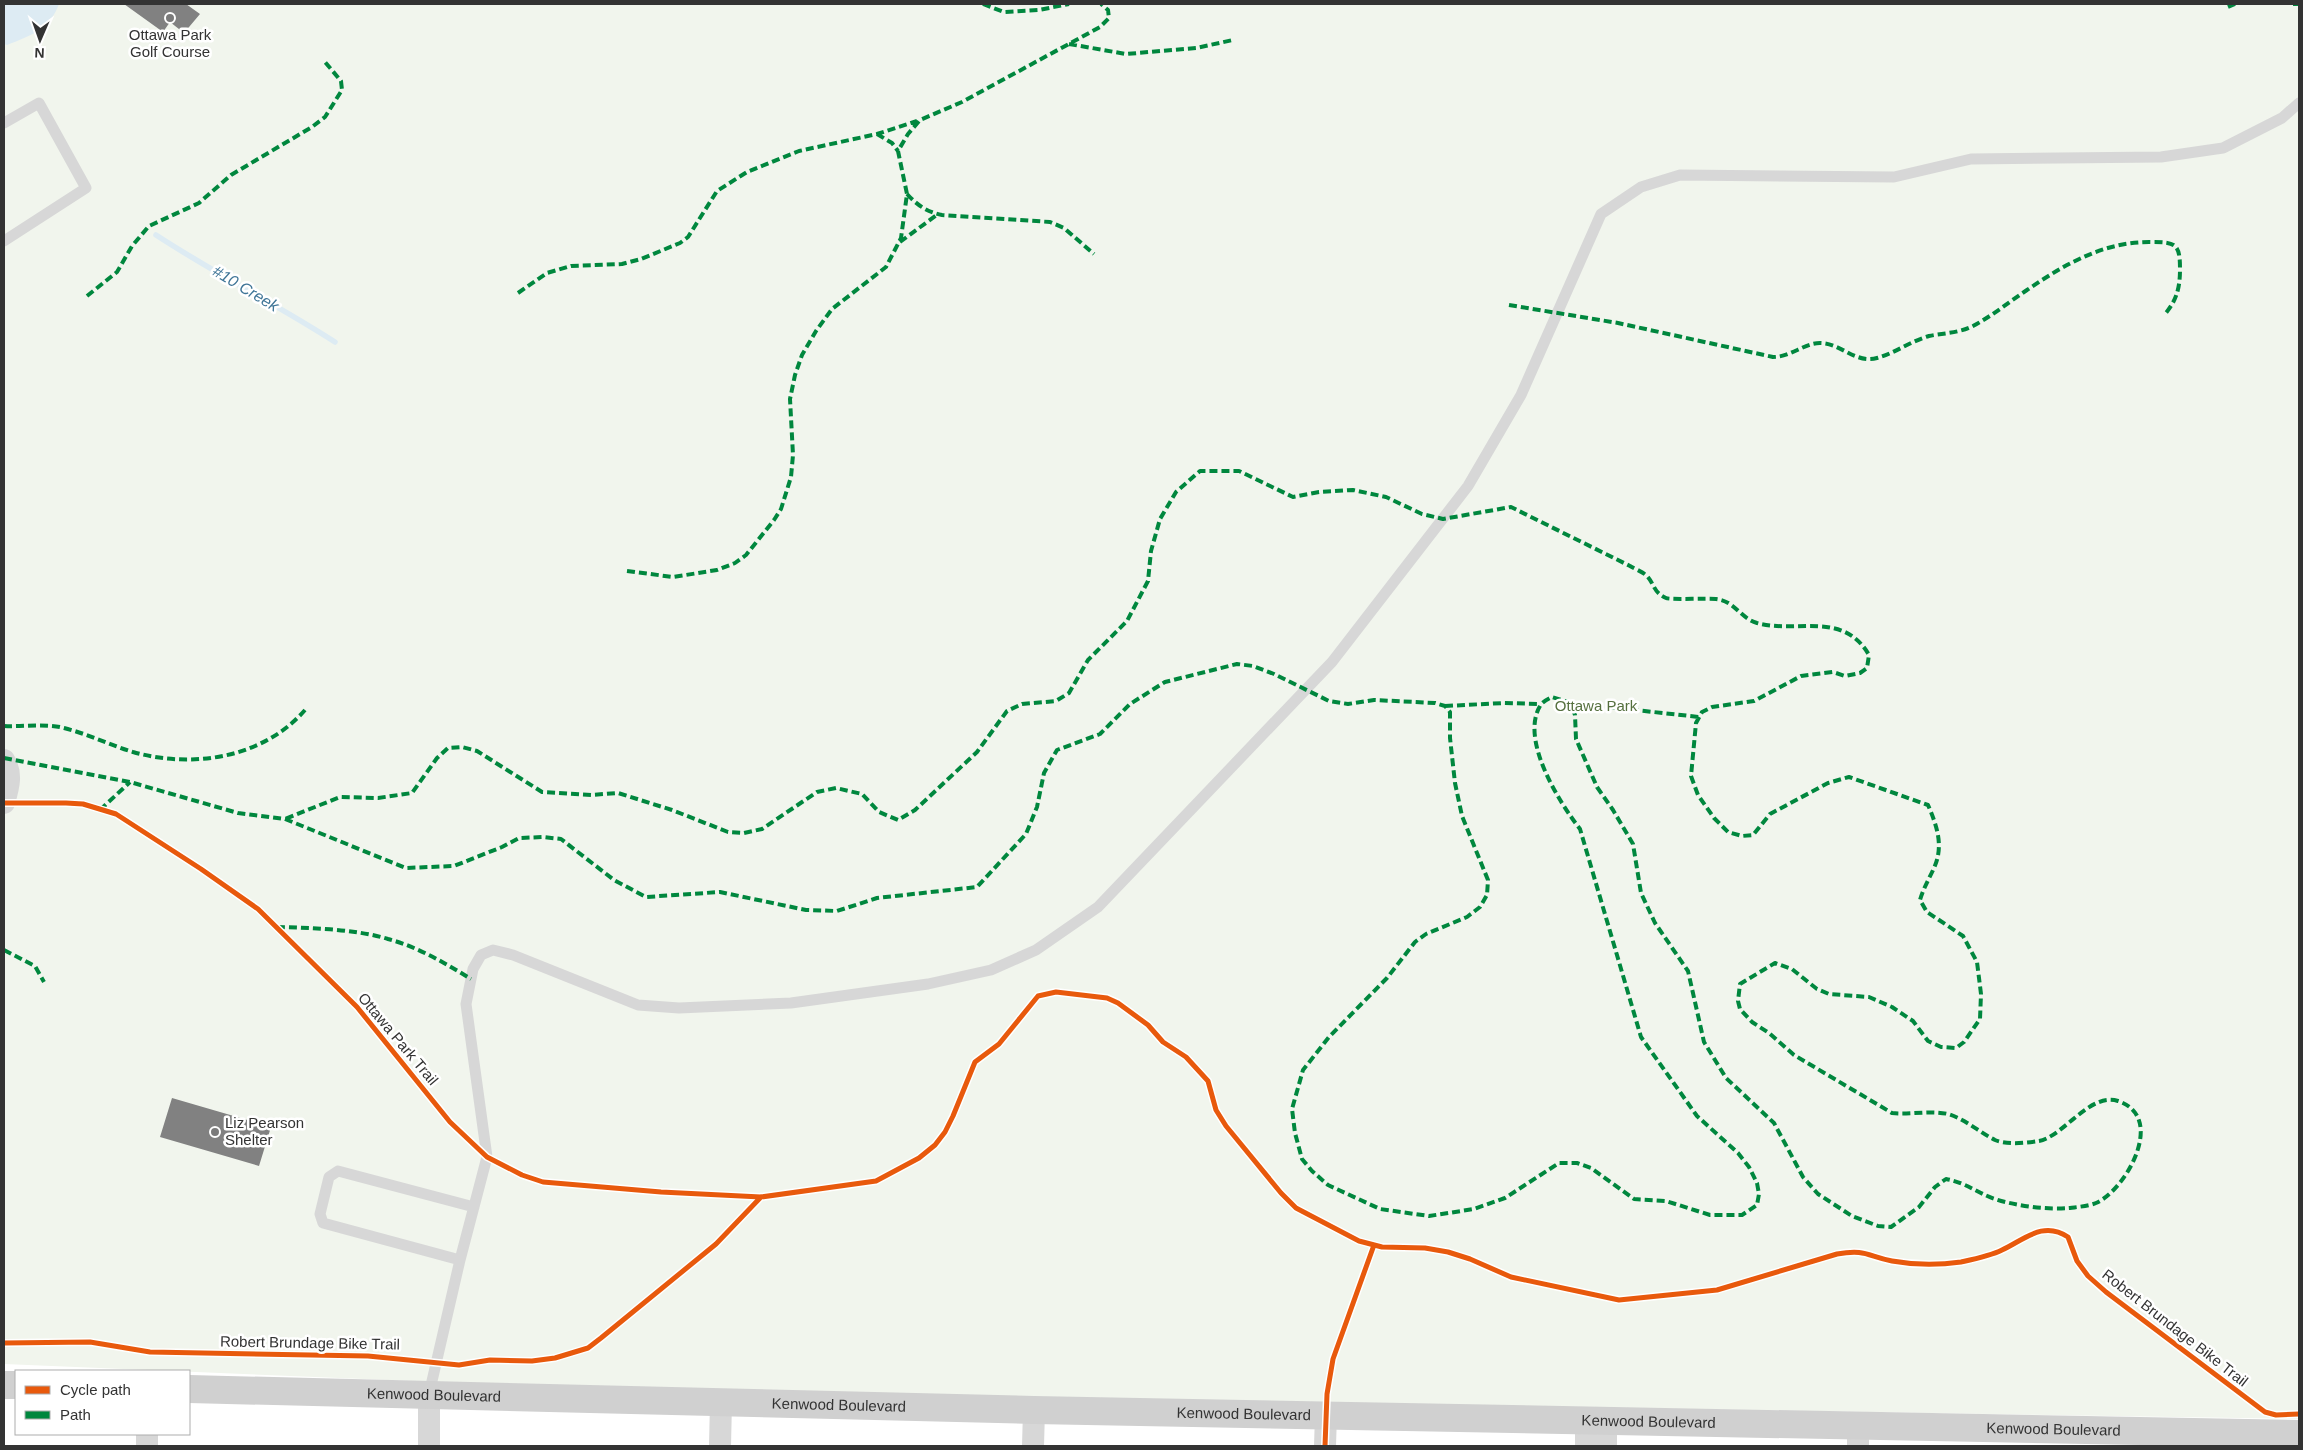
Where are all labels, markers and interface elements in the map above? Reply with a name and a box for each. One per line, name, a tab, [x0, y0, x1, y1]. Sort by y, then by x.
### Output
marker: Ottawa Park Golf Course	[164, 12, 176, 24]
north arrow	[15, 15, 65, 65]
place label: Ottawa Park Golf Course	[129, 26, 212, 60]
text: N	[34, 45, 45, 61]
water label: #10 Creek	[210, 262, 283, 315]
park label: Ottawa Park	[1555, 697, 1638, 714]
street label: Ottawa Park Trail	[355, 989, 442, 1088]
place label: Liz Pearson Shelter	[225, 1114, 304, 1148]
marker: Liz Pearson Shelter	[209, 1126, 221, 1138]
street label: Robert Brundage Bike Trail	[2099, 1265, 2252, 1390]
street label: Robert Brundage Bike Trail	[220, 1332, 400, 1353]
legend	[15, 1370, 190, 1435]
text: Cycle path	[60, 1381, 131, 1398]
street label: Kenwood Boulevard	[367, 1384, 501, 1405]
street label: Kenwood Boulevard	[771, 1394, 906, 1415]
street label: Kenwood Boulevard	[1176, 1404, 1311, 1423]
text: Path	[60, 1406, 91, 1423]
street label: Kenwood Boulevard	[1581, 1411, 1716, 1431]
street label: Kenwood Boulevard	[1986, 1419, 2121, 1439]

